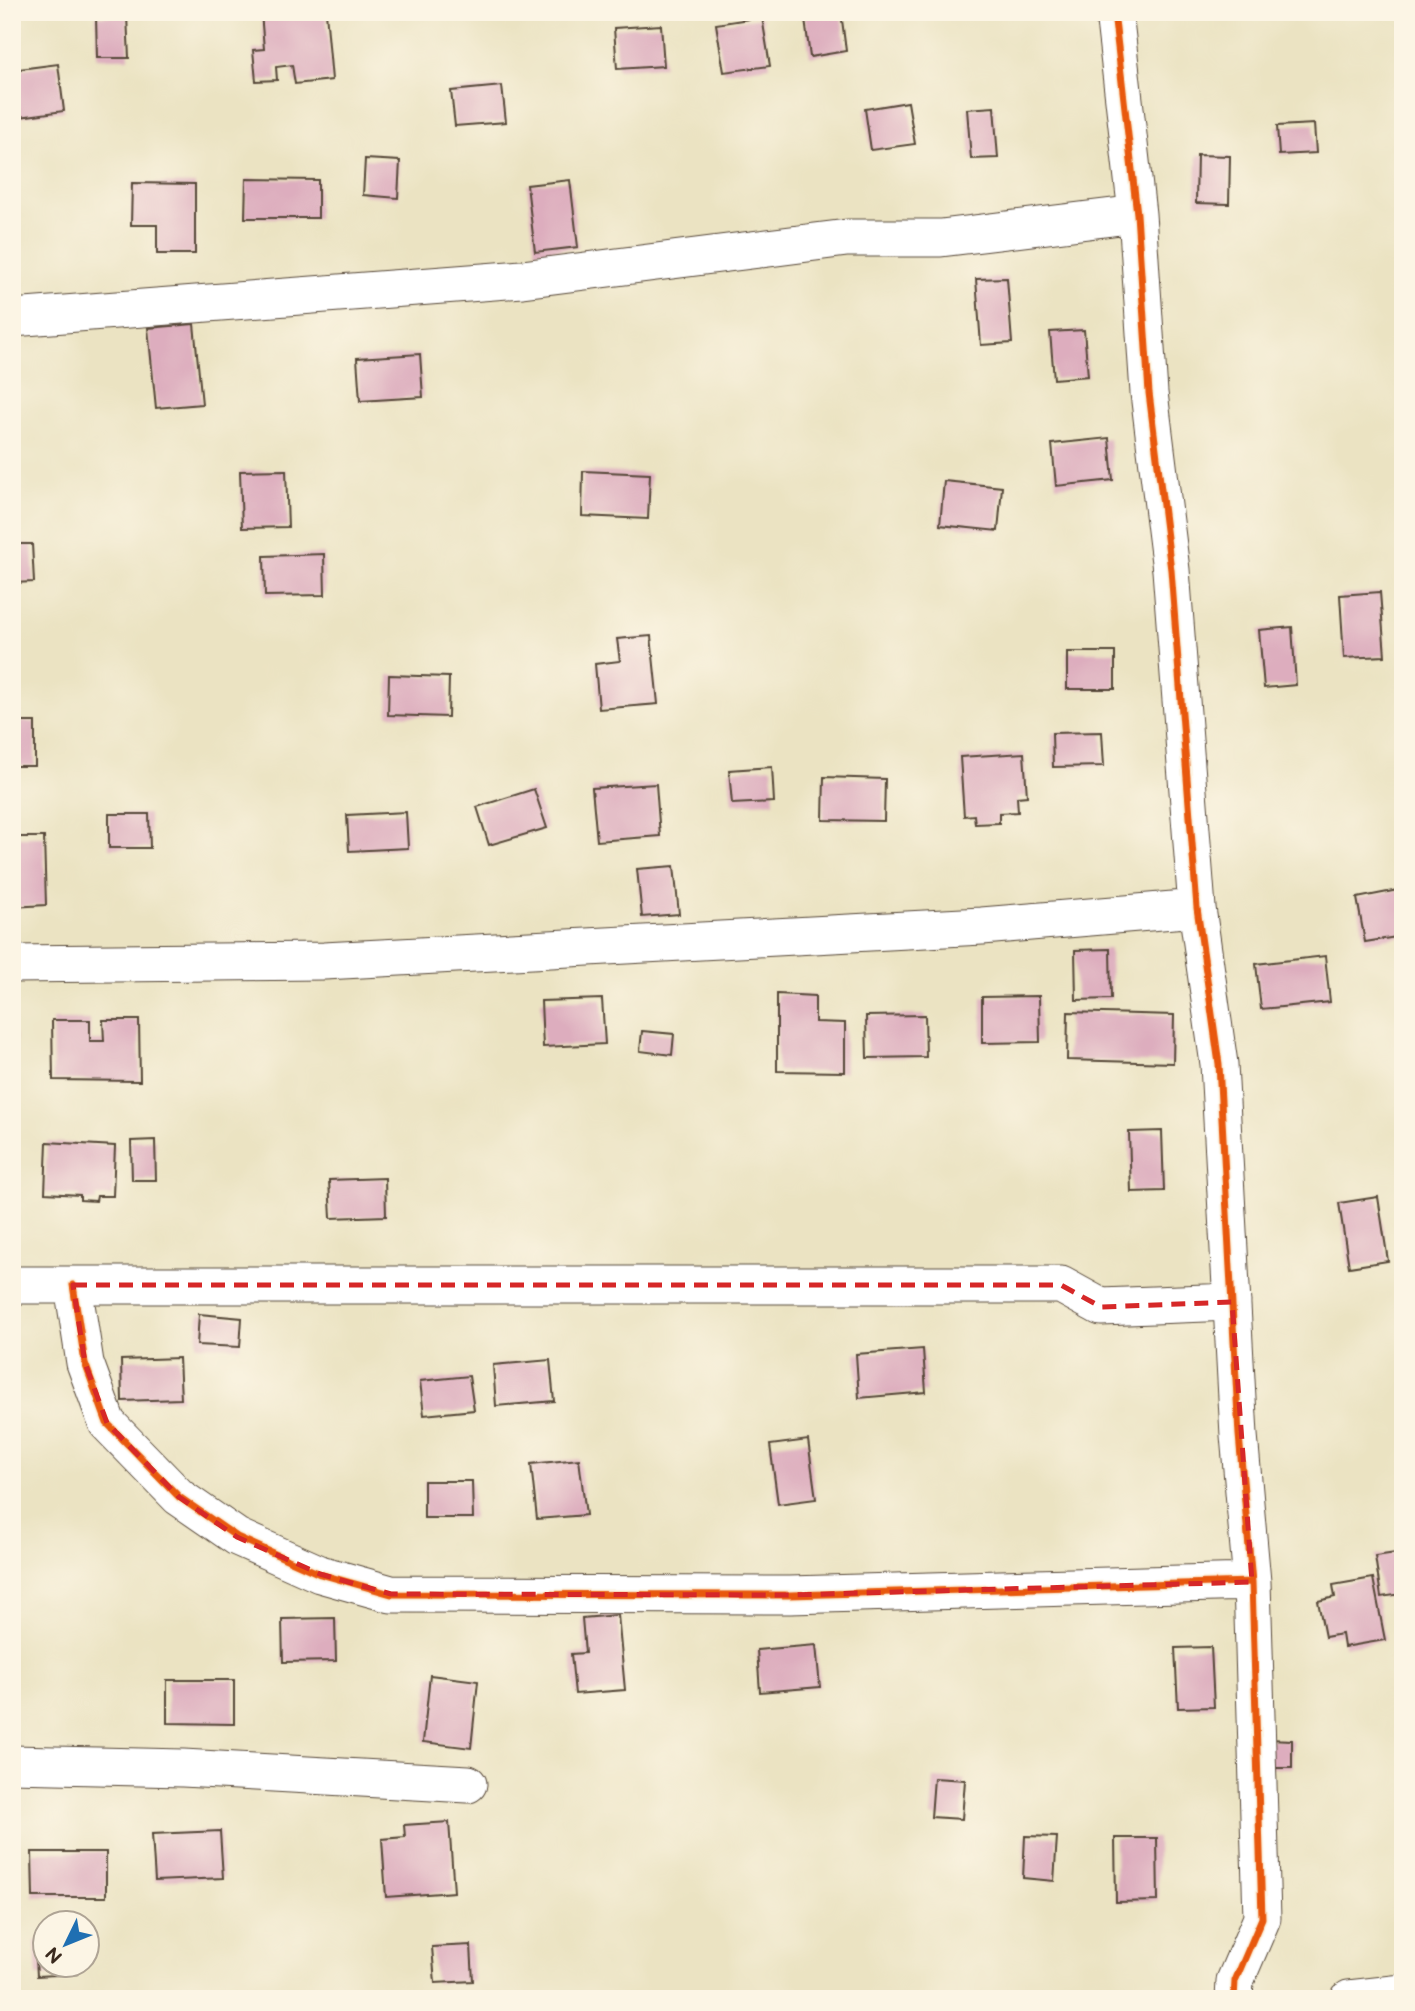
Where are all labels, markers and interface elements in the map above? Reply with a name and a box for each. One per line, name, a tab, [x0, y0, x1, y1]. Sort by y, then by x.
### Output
north arrow	[32, 1910, 102, 1980]
text: N	[41, 1942, 68, 1968]

